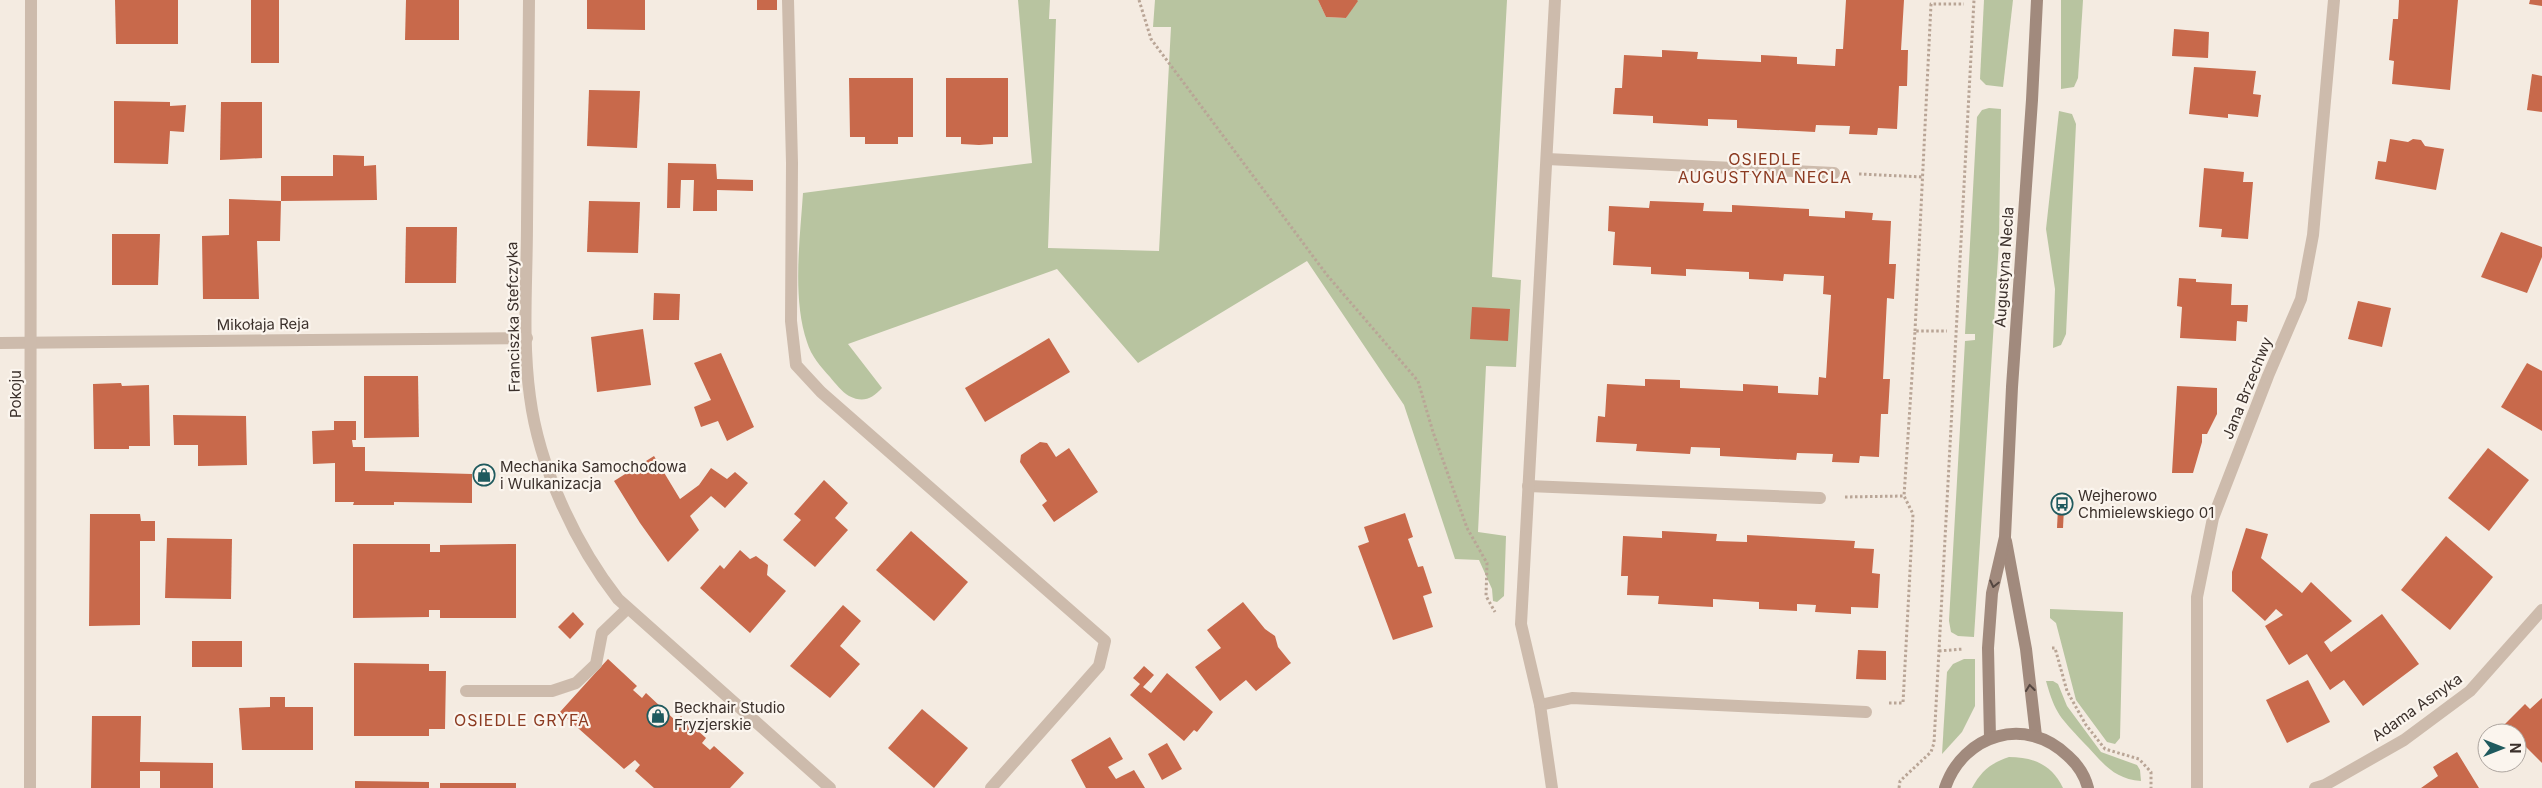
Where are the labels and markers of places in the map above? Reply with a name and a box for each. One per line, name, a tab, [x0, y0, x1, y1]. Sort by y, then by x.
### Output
place label: Mechanika Samochodowa i Wulkanizacja	[500, 457, 687, 493]
shop icon: Mechanika Samochodowa i Wulkanizacja	[472, 463, 496, 487]
place label: Wejherowo Chmielewskiego 01	[2078, 486, 2214, 522]
bus stop icon: Wejherowo Chmielewskiego 01	[2050, 492, 2074, 516]
place label: Beckhair Studio Fryzjerskie	[674, 698, 785, 734]
shop icon: Beckhair Studio Fryzjerskie	[646, 704, 670, 728]

